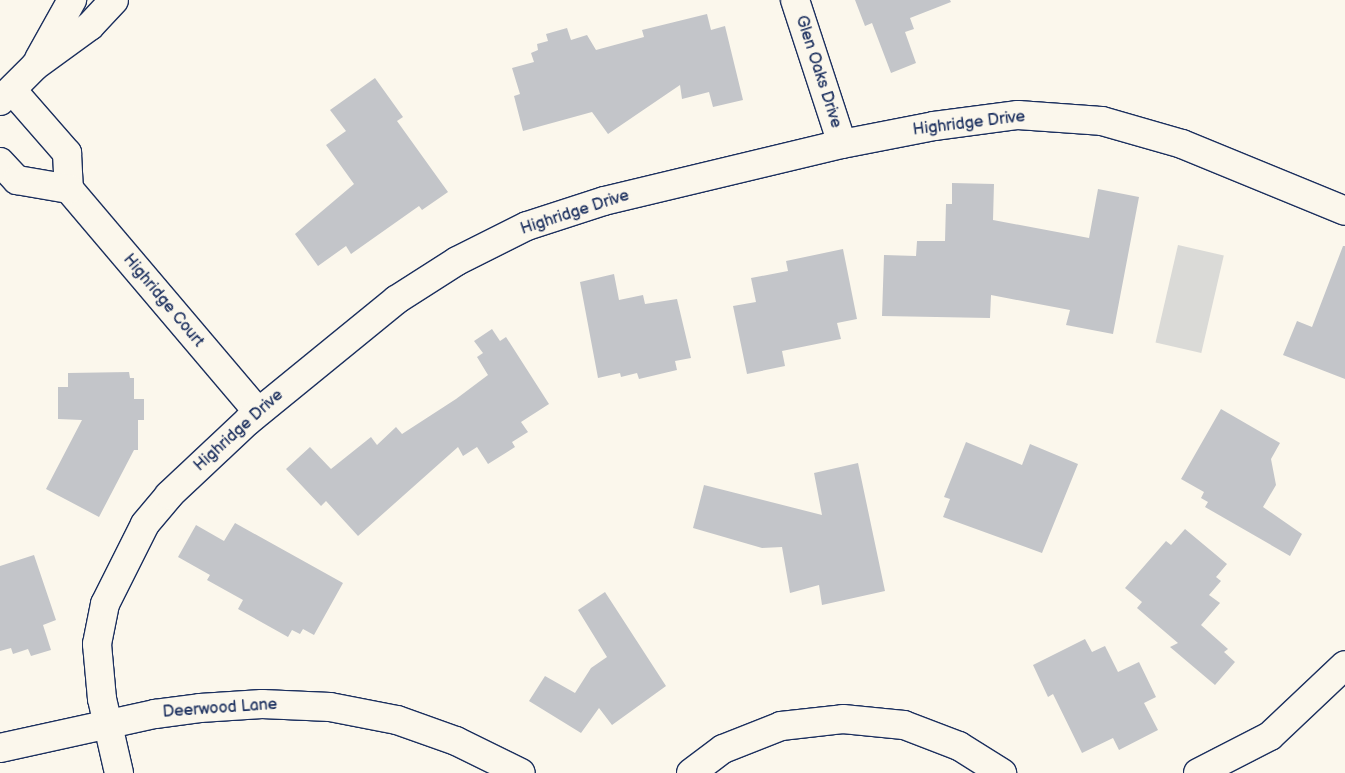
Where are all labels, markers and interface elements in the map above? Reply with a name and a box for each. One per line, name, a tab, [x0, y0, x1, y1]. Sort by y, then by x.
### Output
street label: Glen Oaks Drive	[791, 13, 845, 131]
street label: Highridge Drive	[912, 108, 1026, 140]
street label: Highridge Drive	[518, 186, 632, 240]
street label: Highridge Court	[119, 251, 207, 351]
street label: Highridge Drive	[191, 386, 287, 476]
street label: Deerwood Lane	[162, 695, 278, 723]

